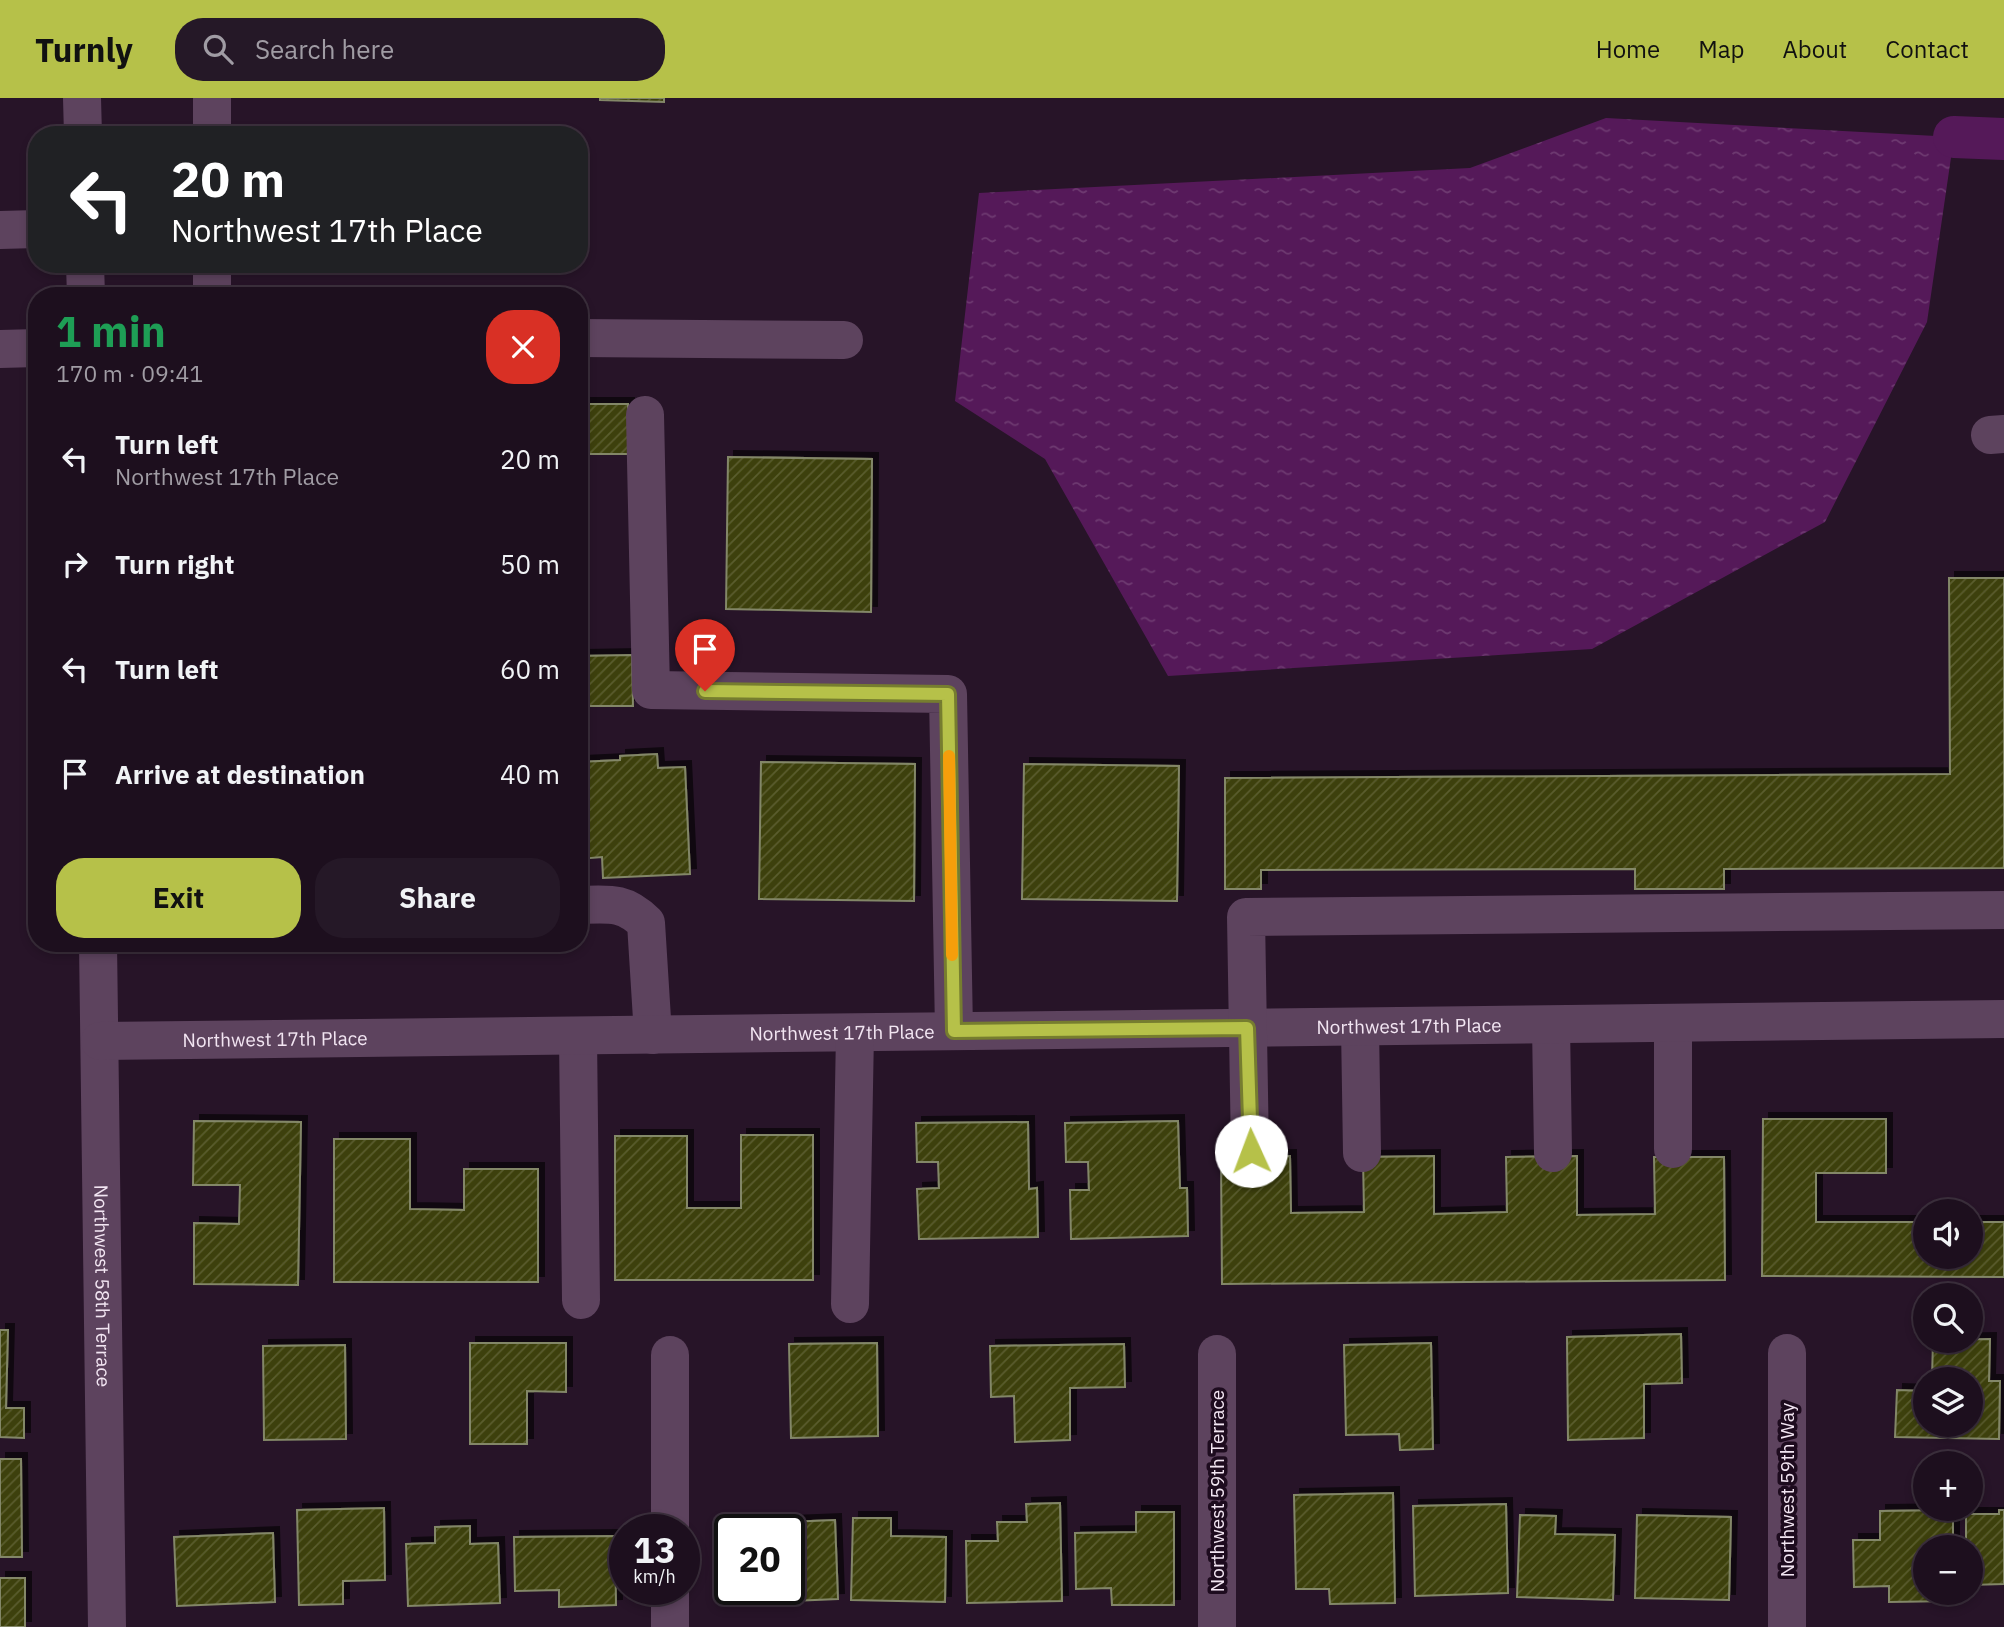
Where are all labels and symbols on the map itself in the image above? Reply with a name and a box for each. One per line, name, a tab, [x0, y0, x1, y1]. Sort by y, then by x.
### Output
pin	[675, 619, 735, 691]
street label: Northwest 17th Place	[1316, 1013, 1502, 1039]
street label: Northwest 17th Place	[749, 1019, 935, 1045]
street label: Northwest 17th Place	[182, 1026, 368, 1052]
position arrow	[1214, 1114, 1288, 1188]
street label: Northwest 58th Terrace	[89, 1185, 116, 1387]
street label: Northwest 59th Terrace	[1205, 1390, 1229, 1592]
street label: Northwest 59th Way	[1775, 1402, 1799, 1577]
speed limit sign: 20	[714, 1514, 805, 1605]

